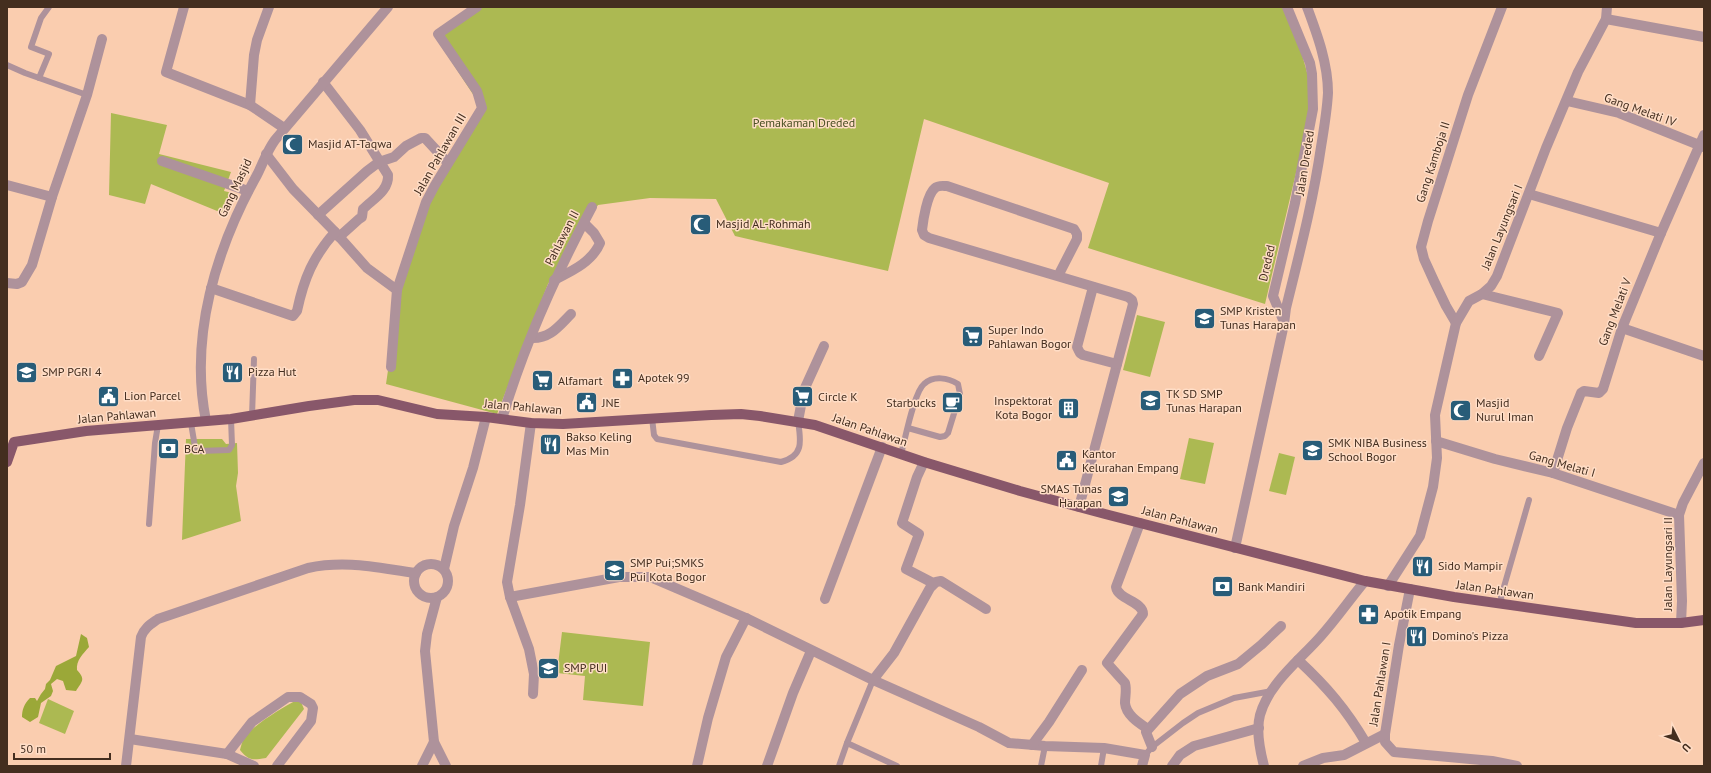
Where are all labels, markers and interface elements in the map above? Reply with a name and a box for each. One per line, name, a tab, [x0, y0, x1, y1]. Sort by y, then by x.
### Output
street label: Gang Melati IV	[1602, 90, 1678, 130]
street label: Jalan Pahlawan III	[410, 110, 469, 198]
park label: Pemakaman Dreded	[753, 115, 855, 130]
street label: Gang Kamboja II	[1412, 119, 1453, 204]
street label: Jalan Dreded	[1292, 129, 1317, 198]
mosque icon: Masjid AT-Taqwa	[280, 131, 306, 157]
place label: Masjid AT-Taqwa	[308, 136, 392, 151]
street label: Gang Masjid	[214, 156, 255, 219]
street label: Jalan Layungsari I	[1477, 182, 1525, 273]
street label: Pahlawan II	[541, 208, 582, 268]
mosque icon: Masjid AL-Rohmah	[688, 211, 714, 237]
place label: Masjid AL-Rohmah	[716, 216, 811, 231]
street label: Dreded	[1255, 243, 1278, 283]
street label: Gang Melati V	[1595, 276, 1634, 348]
place label: SMP Kristen Tunas Harapan	[1220, 303, 1296, 332]
school or university icon: SMP Kristen Tunas Harapan	[1192, 305, 1218, 331]
place label: Super Indo Pahlawan Bogor	[988, 322, 1071, 351]
supermarket icon: Super Indo Pahlawan Bogor	[960, 324, 986, 350]
school or university icon: SMP PGRI 4	[13, 359, 39, 385]
restaurant icon: Pizza Hut	[220, 359, 246, 385]
place label: SMP PGRI 4	[42, 364, 102, 379]
place label: Pizza Hut	[248, 364, 296, 379]
pharmacy icon: Apotek 99	[610, 365, 636, 391]
supermarket icon: Alfamart	[529, 368, 555, 394]
place label: Apotek 99	[638, 370, 690, 385]
place label: Alfamart	[558, 373, 603, 388]
public building icon: Lion Parcel	[95, 383, 121, 409]
supermarket icon: Circle K	[790, 384, 816, 410]
place label: TK SD SMP Tunas Harapan	[1166, 386, 1242, 415]
place label: Lion Parcel	[124, 388, 181, 403]
school or university icon: TK SD SMP Tunas Harapan	[1137, 388, 1163, 414]
place label: Circle K	[818, 389, 858, 404]
public building icon: JNE	[574, 390, 600, 416]
cafe icon: Starbucks	[939, 390, 965, 416]
place label: Inspektorat Kota Bogor	[994, 393, 1052, 422]
place label: JNE	[601, 395, 620, 410]
place label: Starbucks	[886, 395, 936, 410]
building icon: Inspektorat Kota Bogor	[1055, 395, 1081, 421]
place label: Masjid Nurul Iman	[1476, 395, 1534, 424]
street label: Jalan Pahlawan	[482, 396, 563, 417]
mosque icon: Masjid Nurul Iman	[1448, 397, 1474, 423]
street label: Jalan Pahlawan	[76, 405, 157, 426]
street label: Jalan Pahlawan	[830, 409, 910, 449]
place label: Bakso Keling Mas Min	[566, 429, 632, 458]
restaurant icon: Bakso Keling Mas Min	[538, 431, 564, 457]
place label: SMK NIBA Business School Bogor	[1328, 435, 1427, 464]
bank icon: BCA	[156, 436, 182, 462]
school or university icon: SMK NIBA Business School Bogor	[1299, 437, 1325, 463]
place label: BCA	[184, 441, 205, 456]
place label: Kantor Kelurahan Empang	[1082, 446, 1179, 475]
street label: Gang Melati I	[1527, 447, 1597, 480]
public building icon: Kantor Kelurahan Empang	[1053, 448, 1079, 474]
place label: SMAS Tunas Harapan	[1040, 481, 1102, 510]
school or university icon: SMAS Tunas Harapan	[1105, 483, 1131, 509]
street label: Jalan Pahlawan	[1139, 502, 1220, 537]
street label: Jalan Layungsari II	[1660, 517, 1675, 612]
restaurant icon: Sido Mampir	[1409, 553, 1435, 579]
place label: SMP Pui;SMKS Pui Kota Bogor	[630, 555, 706, 584]
school or university icon: SMP Pui;SMKS Pui Kota Bogor	[601, 557, 627, 583]
place label: Sido Mampir	[1438, 558, 1503, 573]
bank icon: Bank Mandiri	[1209, 574, 1235, 600]
street label: Jalan Pahlawan	[1454, 576, 1535, 602]
place label: Bank Mandiri	[1238, 579, 1305, 594]
pharmacy icon: Apotik Empang	[1355, 601, 1381, 627]
place label: Apotik Empang	[1384, 606, 1461, 621]
restaurant icon: Domino's Pizza	[1403, 623, 1429, 649]
place label: Domino's Pizza	[1432, 628, 1508, 643]
street label: Jalan Pahlawan I	[1365, 641, 1394, 728]
school or university icon: SMP PUI	[535, 655, 561, 681]
place label: SMP PUI	[564, 660, 607, 675]
north arrow	[1659, 721, 1699, 761]
scale bar	[14, 735, 110, 761]
text: U	[1679, 740, 1694, 755]
text: 50 m	[20, 741, 46, 756]

